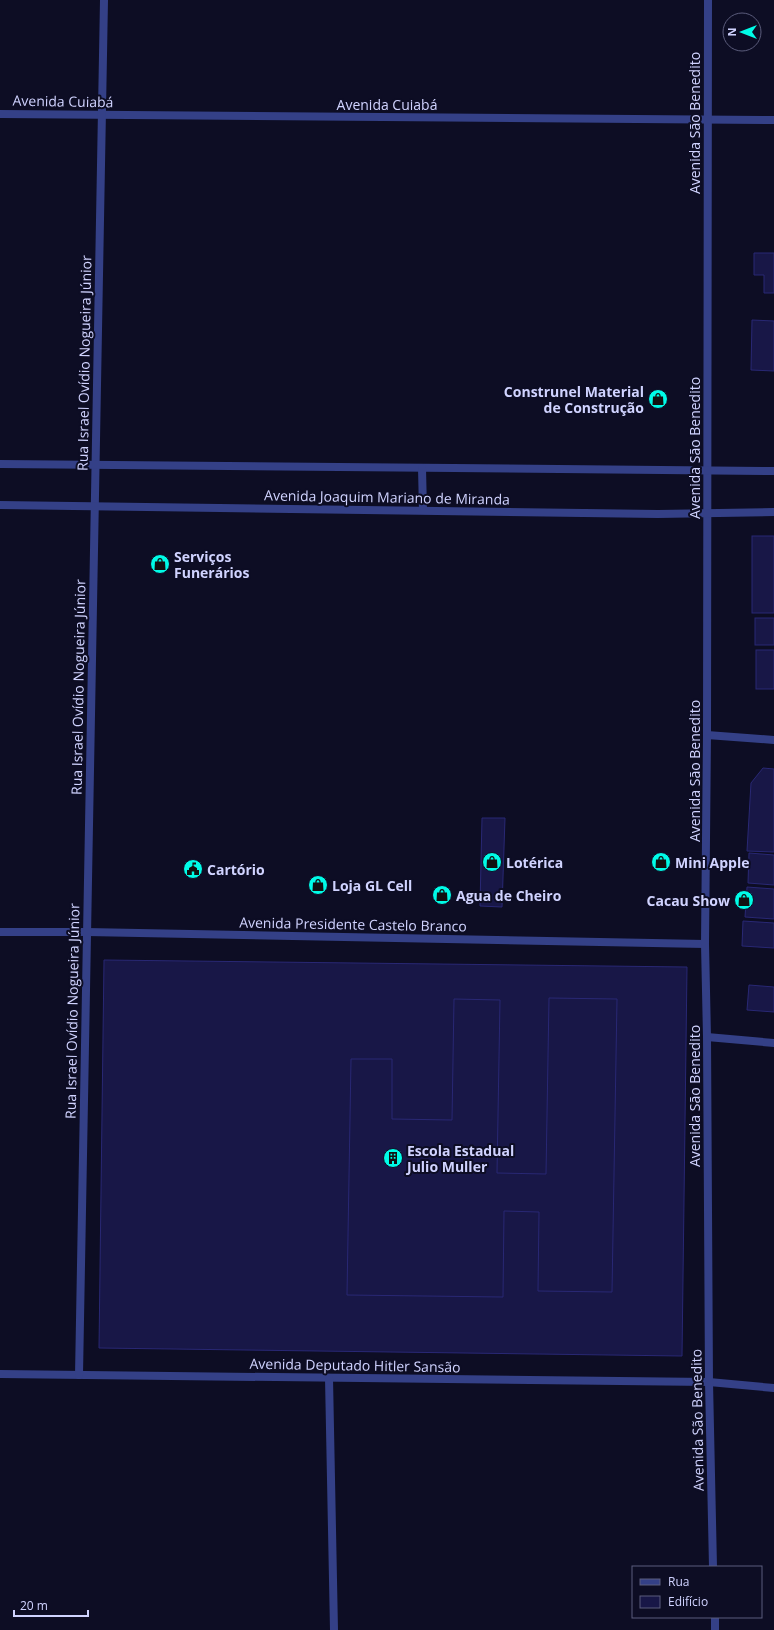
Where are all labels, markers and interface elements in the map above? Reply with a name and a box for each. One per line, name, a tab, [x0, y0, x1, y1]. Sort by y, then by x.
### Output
north arrow	[722, 12, 762, 52]
text: N	[724, 28, 739, 36]
street label: Avenida São Benedito	[685, 52, 704, 194]
street label: Avenida Cuiabá	[12, 91, 114, 111]
street label: Avenida Cuiabá	[337, 95, 437, 114]
street label: Rua Israel Ovídio Nogueira Júnior	[73, 255, 95, 471]
street label: Avenida São Benedito	[685, 377, 704, 519]
place label: Construnel Material de Construção	[504, 382, 644, 417]
shop icon: Construnel Material de Construção	[647, 388, 669, 410]
street label: Avenida Joaquim Mariano de Miranda	[264, 485, 510, 509]
place label: Serviços Funerários	[174, 547, 249, 582]
shop icon: Serviços Funerários	[149, 553, 171, 575]
street label: Rua Israel Ovídio Nogueira Júnior	[67, 579, 89, 795]
street label: Avenida São Benedito	[685, 700, 704, 842]
shop icon: Lotérica	[481, 851, 503, 873]
shop icon: Mini Apple	[650, 851, 672, 873]
place label: Lotérica	[506, 853, 563, 872]
place label: Mini Apple	[675, 853, 750, 872]
public building icon: Cartório	[182, 858, 204, 880]
place label: Cartório	[207, 860, 265, 879]
shop icon: Loja GL Cell	[307, 874, 329, 896]
place label: Loja GL Cell	[332, 876, 412, 895]
shop icon: Agua de Cheiro	[431, 884, 453, 906]
place label: Agua de Cheiro	[456, 886, 562, 905]
shop icon: Cacau Show	[733, 889, 755, 911]
place label: Cacau Show	[647, 891, 730, 910]
street label: Rua Israel Ovídio Nogueira Júnior	[61, 903, 83, 1119]
street label: Avenida Presidente Castelo Branco	[239, 913, 467, 935]
street label: Avenida São Benedito	[685, 1025, 704, 1167]
place label: Escola Estadual Julio Muller	[405, 1141, 514, 1176]
building icon: Escola Estadual Julio Muller	[382, 1147, 404, 1169]
street label: Avenida São Benedito	[686, 1349, 708, 1491]
street label: Avenida Deputado Hitler Sansão	[249, 1354, 461, 1376]
legend	[632, 1566, 762, 1618]
text: Rua	[668, 1573, 689, 1590]
scale bar	[14, 1592, 88, 1618]
text: Edifício	[668, 1593, 708, 1610]
text: 20 m	[20, 1597, 48, 1614]

